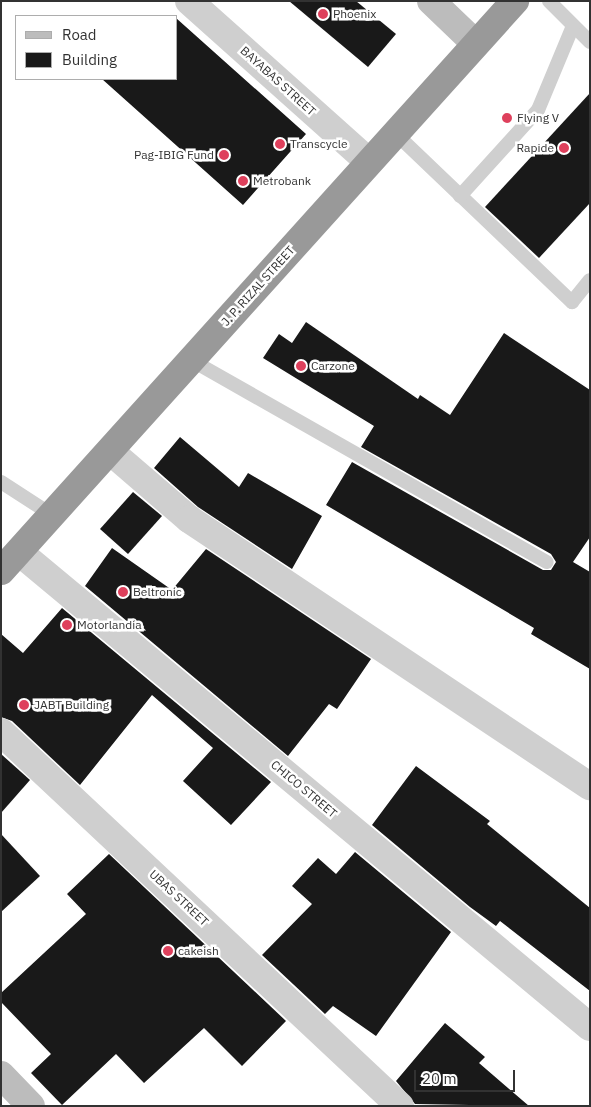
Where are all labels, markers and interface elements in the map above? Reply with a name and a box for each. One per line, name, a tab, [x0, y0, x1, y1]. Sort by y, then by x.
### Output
place label: Phoenix	[333, 7, 376, 21]
marker: Phoenix	[317, 8, 329, 20]
legend	[15, 15, 178, 80]
text: Road	[62, 25, 97, 44]
street label: BAYABAS STREET	[237, 43, 319, 119]
text: Building	[62, 50, 117, 69]
place label: Flying V	[517, 111, 559, 125]
marker: Flying V	[501, 112, 513, 124]
place label: Transcycle	[290, 137, 348, 151]
marker: Transcycle	[274, 138, 286, 150]
place label: Rapide	[517, 141, 554, 155]
marker: Rapide	[558, 142, 570, 154]
place label: Pag-IBIG Fund	[134, 148, 214, 162]
marker: Pag-IBIG Fund	[218, 149, 230, 161]
place label: Metrobank	[253, 174, 311, 188]
marker: Metrobank	[237, 175, 249, 187]
street label: J. P. RIZAL STREET	[218, 243, 298, 329]
place label: Carzone	[311, 359, 355, 373]
marker: Carzone	[295, 360, 307, 372]
place label: Beltronic	[133, 585, 182, 599]
marker: Beltronic	[117, 586, 129, 598]
place label: Motorlandia	[77, 618, 142, 632]
marker: Motorlandia	[61, 619, 73, 631]
place label: JABT Building	[34, 698, 109, 712]
marker: JABT Building	[18, 699, 30, 711]
street label: CHICO STREET	[268, 757, 340, 821]
street label: UBAS STREET	[146, 867, 212, 929]
place label: cakeish	[178, 944, 219, 958]
marker: cakeish	[162, 945, 174, 957]
scale bar	[416, 1060, 517, 1092]
text: 20 m	[422, 1069, 457, 1088]

